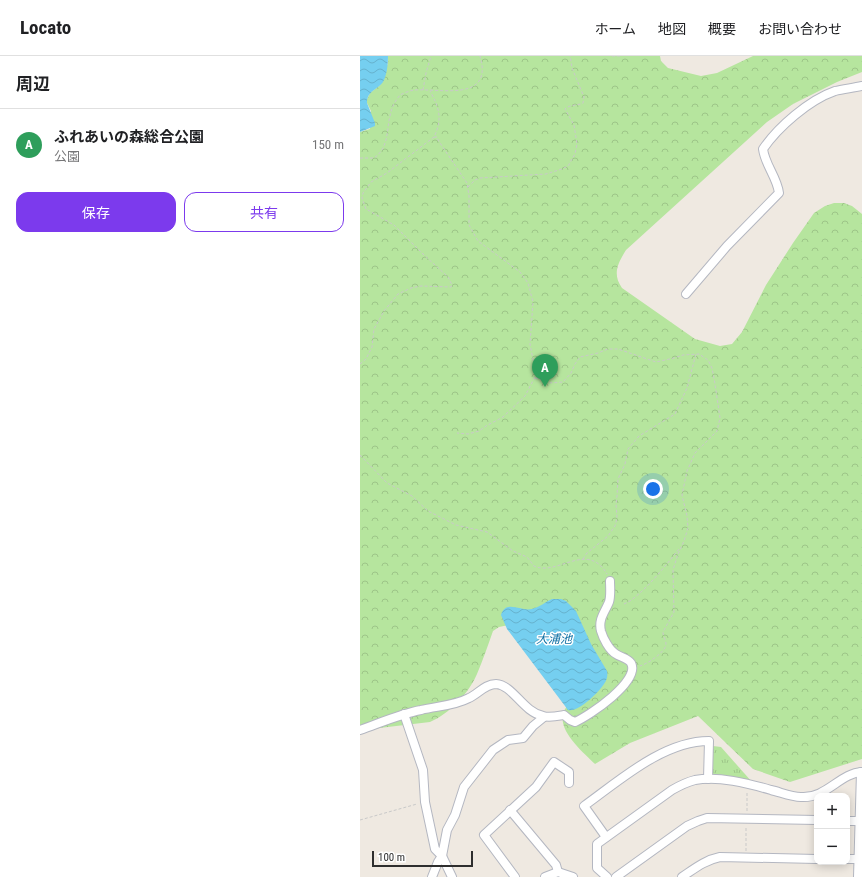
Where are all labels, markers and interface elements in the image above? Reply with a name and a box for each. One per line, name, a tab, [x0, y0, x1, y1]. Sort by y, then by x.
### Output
text: Locato	[20, 16, 71, 39]
text: ホーム	[594, 21, 636, 37]
text: 地図	[658, 21, 686, 37]
text: 概要	[708, 21, 736, 37]
text: お問い合わせ	[758, 21, 842, 37]
text: 周辺	[16, 74, 50, 94]
text: ふれあいの森総合公園	[54, 128, 204, 146]
text: A	[25, 137, 33, 152]
text: 150 m	[312, 137, 344, 152]
text: 公園	[54, 149, 80, 164]
button: 保存	[16, 192, 176, 232]
button: 共有	[184, 192, 344, 232]
pin: A	[532, 354, 558, 387]
your location	[643, 479, 663, 499]
water label: 大浦池	[536, 632, 573, 646]
map controls	[814, 793, 850, 865]
button: +	[814, 793, 850, 829]
button: −	[814, 829, 850, 865]
scale bar	[372, 849, 473, 868]
text: 100 m	[378, 851, 405, 864]

